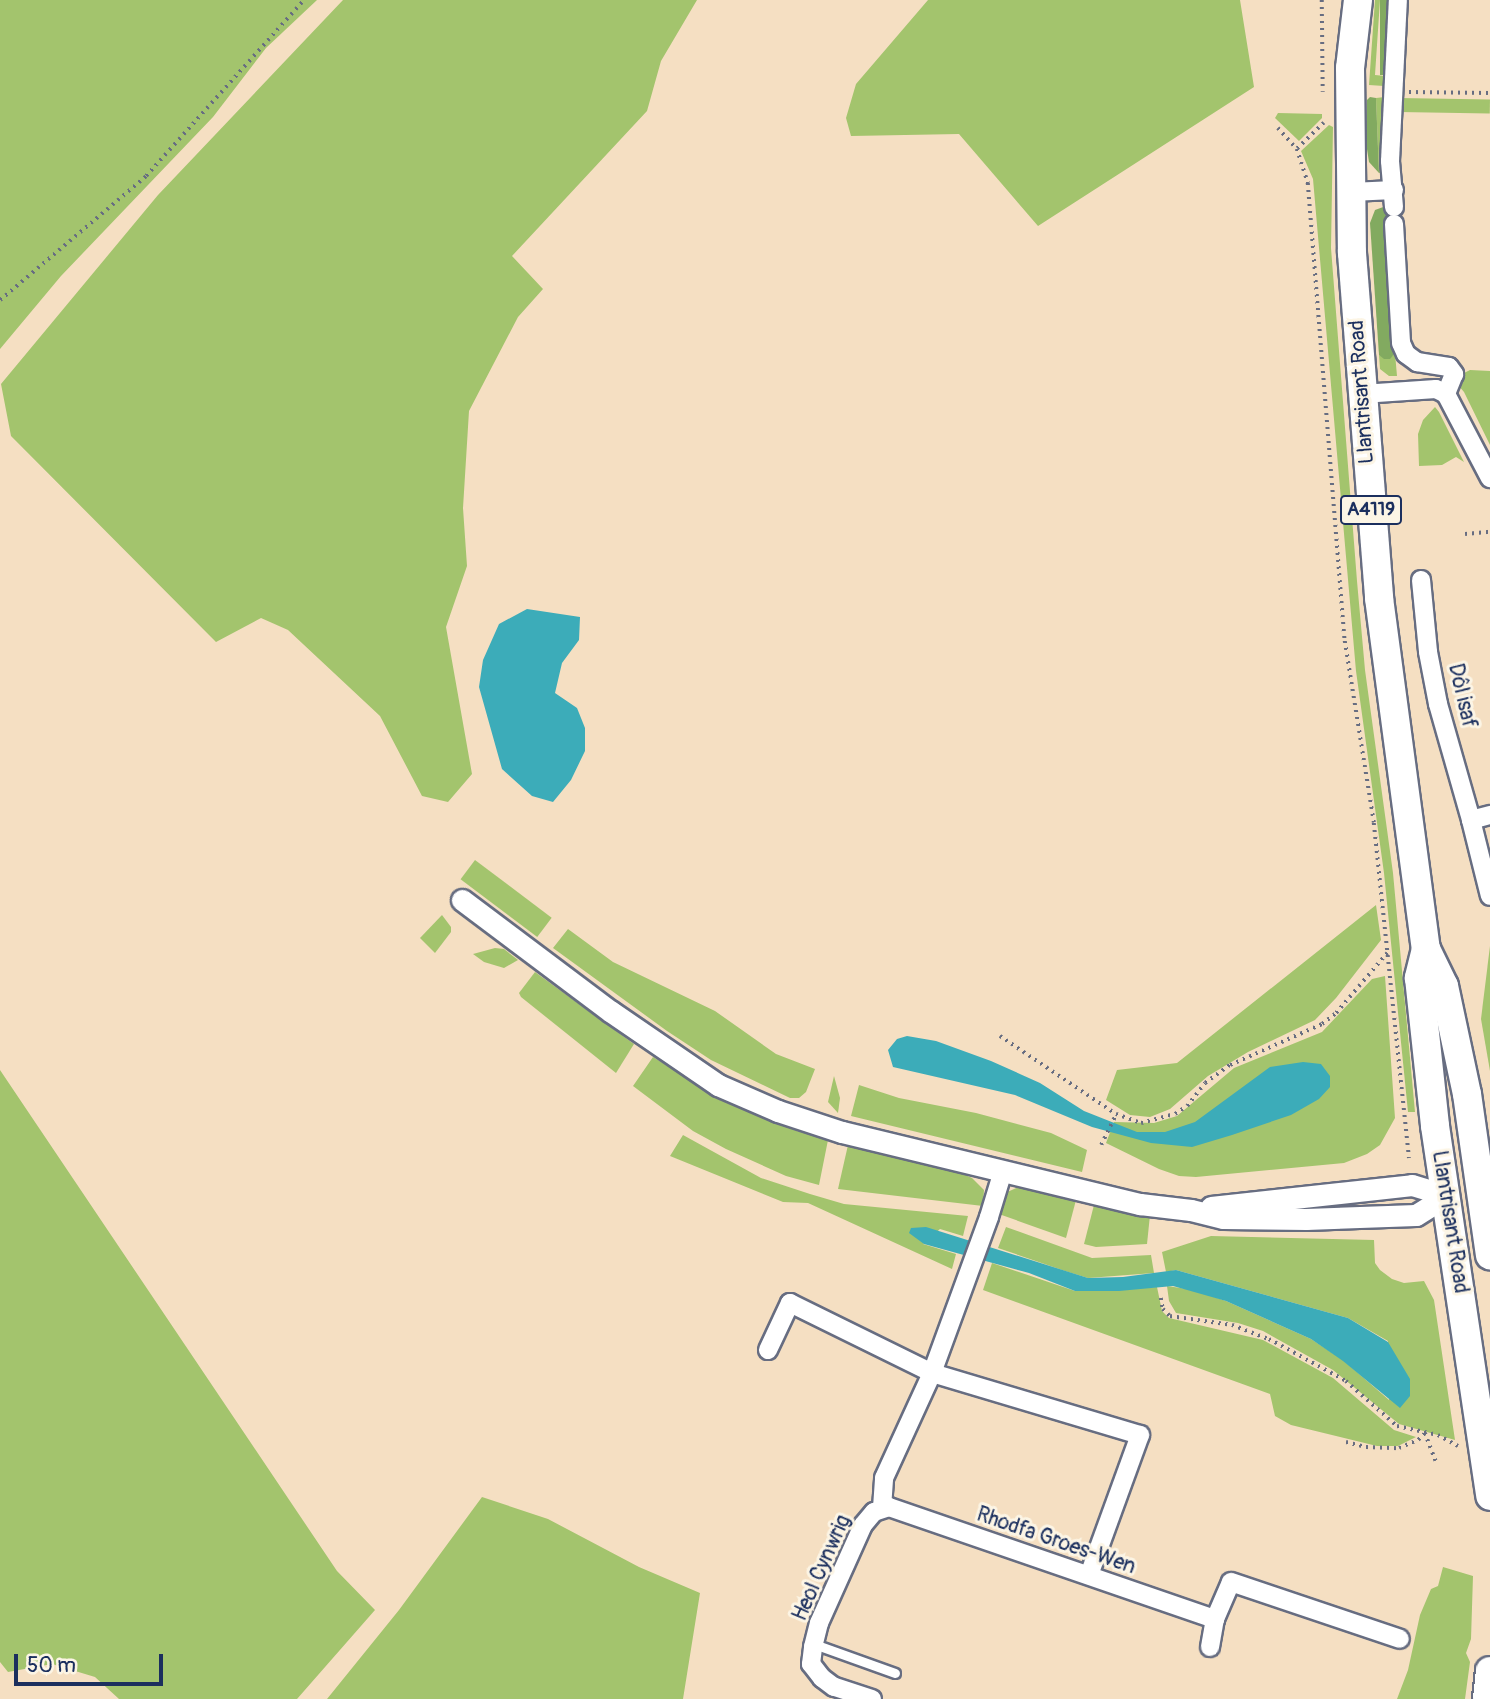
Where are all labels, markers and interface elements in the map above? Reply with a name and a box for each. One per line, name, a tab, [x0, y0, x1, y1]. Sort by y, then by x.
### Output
street label: Llantrisant Road	[1344, 319, 1380, 465]
road number: A4119	[1340, 495, 1402, 526]
street label: Dôl isaf	[1442, 661, 1482, 731]
street label: Llantrisant Road	[1426, 1149, 1474, 1295]
street label: Rhodfa Groes-Wen	[973, 1502, 1139, 1580]
street label: Heol Cynwrig	[787, 1511, 857, 1625]
scale bar	[18, 1640, 166, 1684]
text: 50 m	[27, 1652, 76, 1679]

